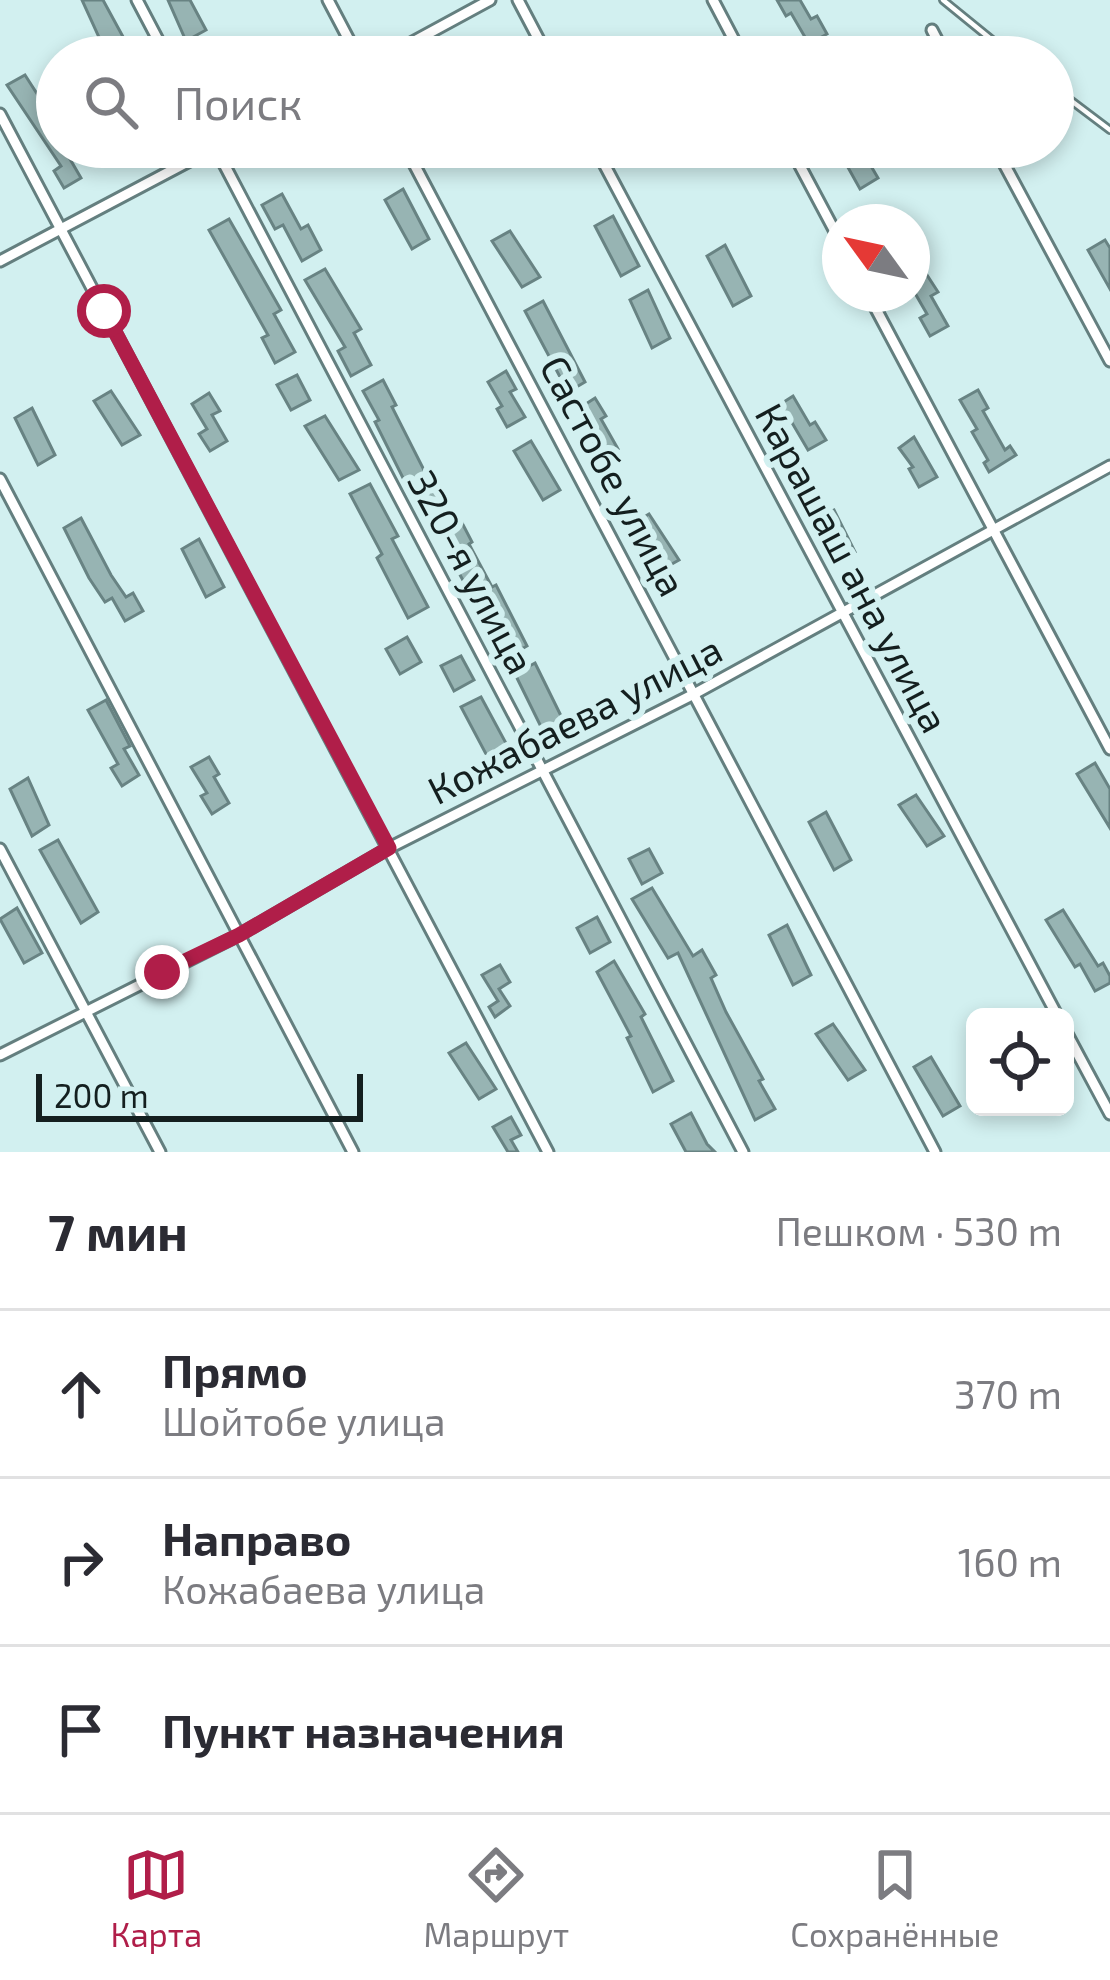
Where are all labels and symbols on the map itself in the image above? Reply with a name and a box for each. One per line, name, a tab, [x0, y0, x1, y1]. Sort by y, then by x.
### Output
north arrow	[822, 204, 930, 312]
route start	[77, 284, 131, 338]
street label: Састобе улица	[530, 347, 697, 604]
street label: Карашаш ана улица	[746, 395, 960, 740]
street label: 320-я улица	[398, 462, 546, 681]
street label: Кожабаева улица	[420, 624, 729, 814]
route end	[135, 945, 189, 999]
scale bar	[36, 1068, 363, 1121]

